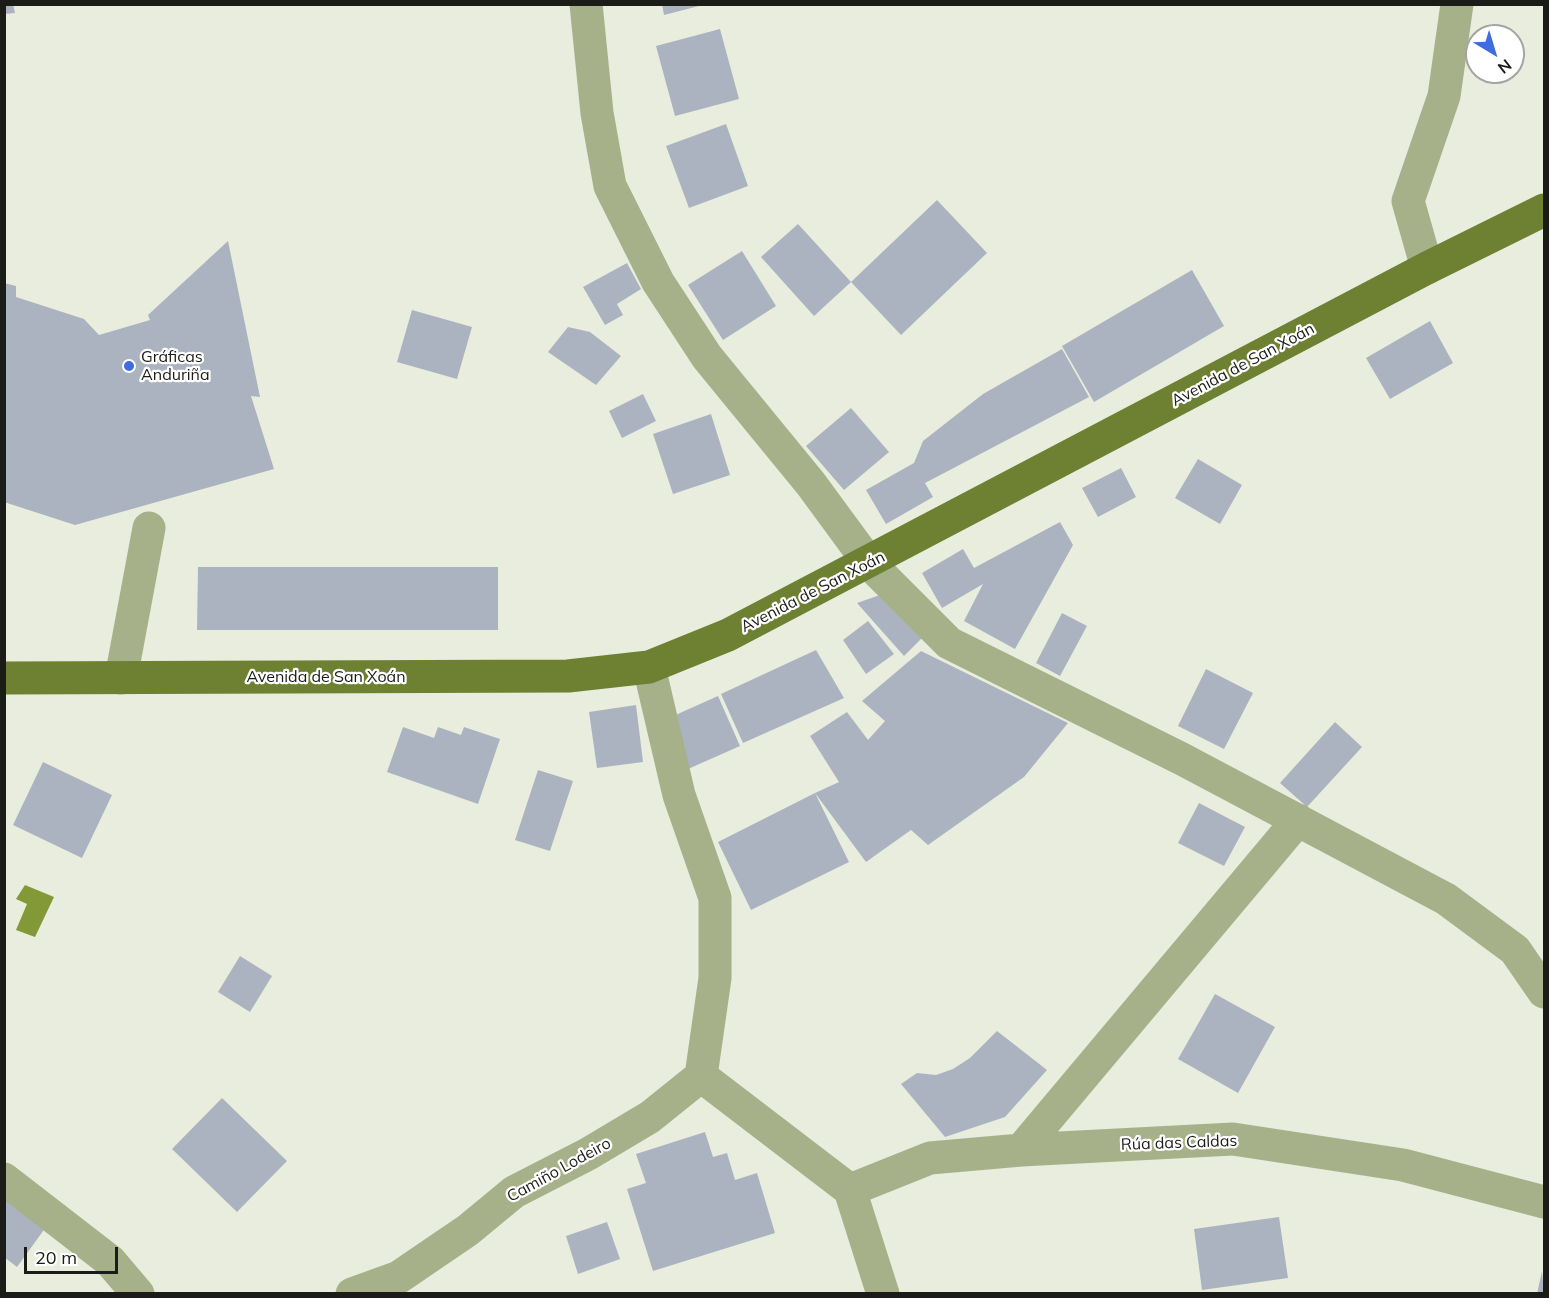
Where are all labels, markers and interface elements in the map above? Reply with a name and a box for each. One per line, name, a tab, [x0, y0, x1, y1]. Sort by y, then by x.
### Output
north arrow	[1465, 24, 1525, 84]
text: N	[1494, 55, 1516, 78]
street label: Avenida de San Xoán	[1168, 319, 1318, 411]
place label: Gráficas Anduriña	[141, 347, 210, 385]
marker: Gráficas Anduriña	[122, 359, 136, 373]
street label: Avenida de San Xoán	[738, 547, 888, 637]
street label: Avenida de San Xoán	[246, 667, 406, 687]
street label: Rúa das Caldas	[1120, 1131, 1238, 1155]
street label: Camiño Lodeiro	[504, 1134, 614, 1206]
scale bar	[27, 1235, 122, 1273]
text: 20 m	[35, 1246, 77, 1269]

